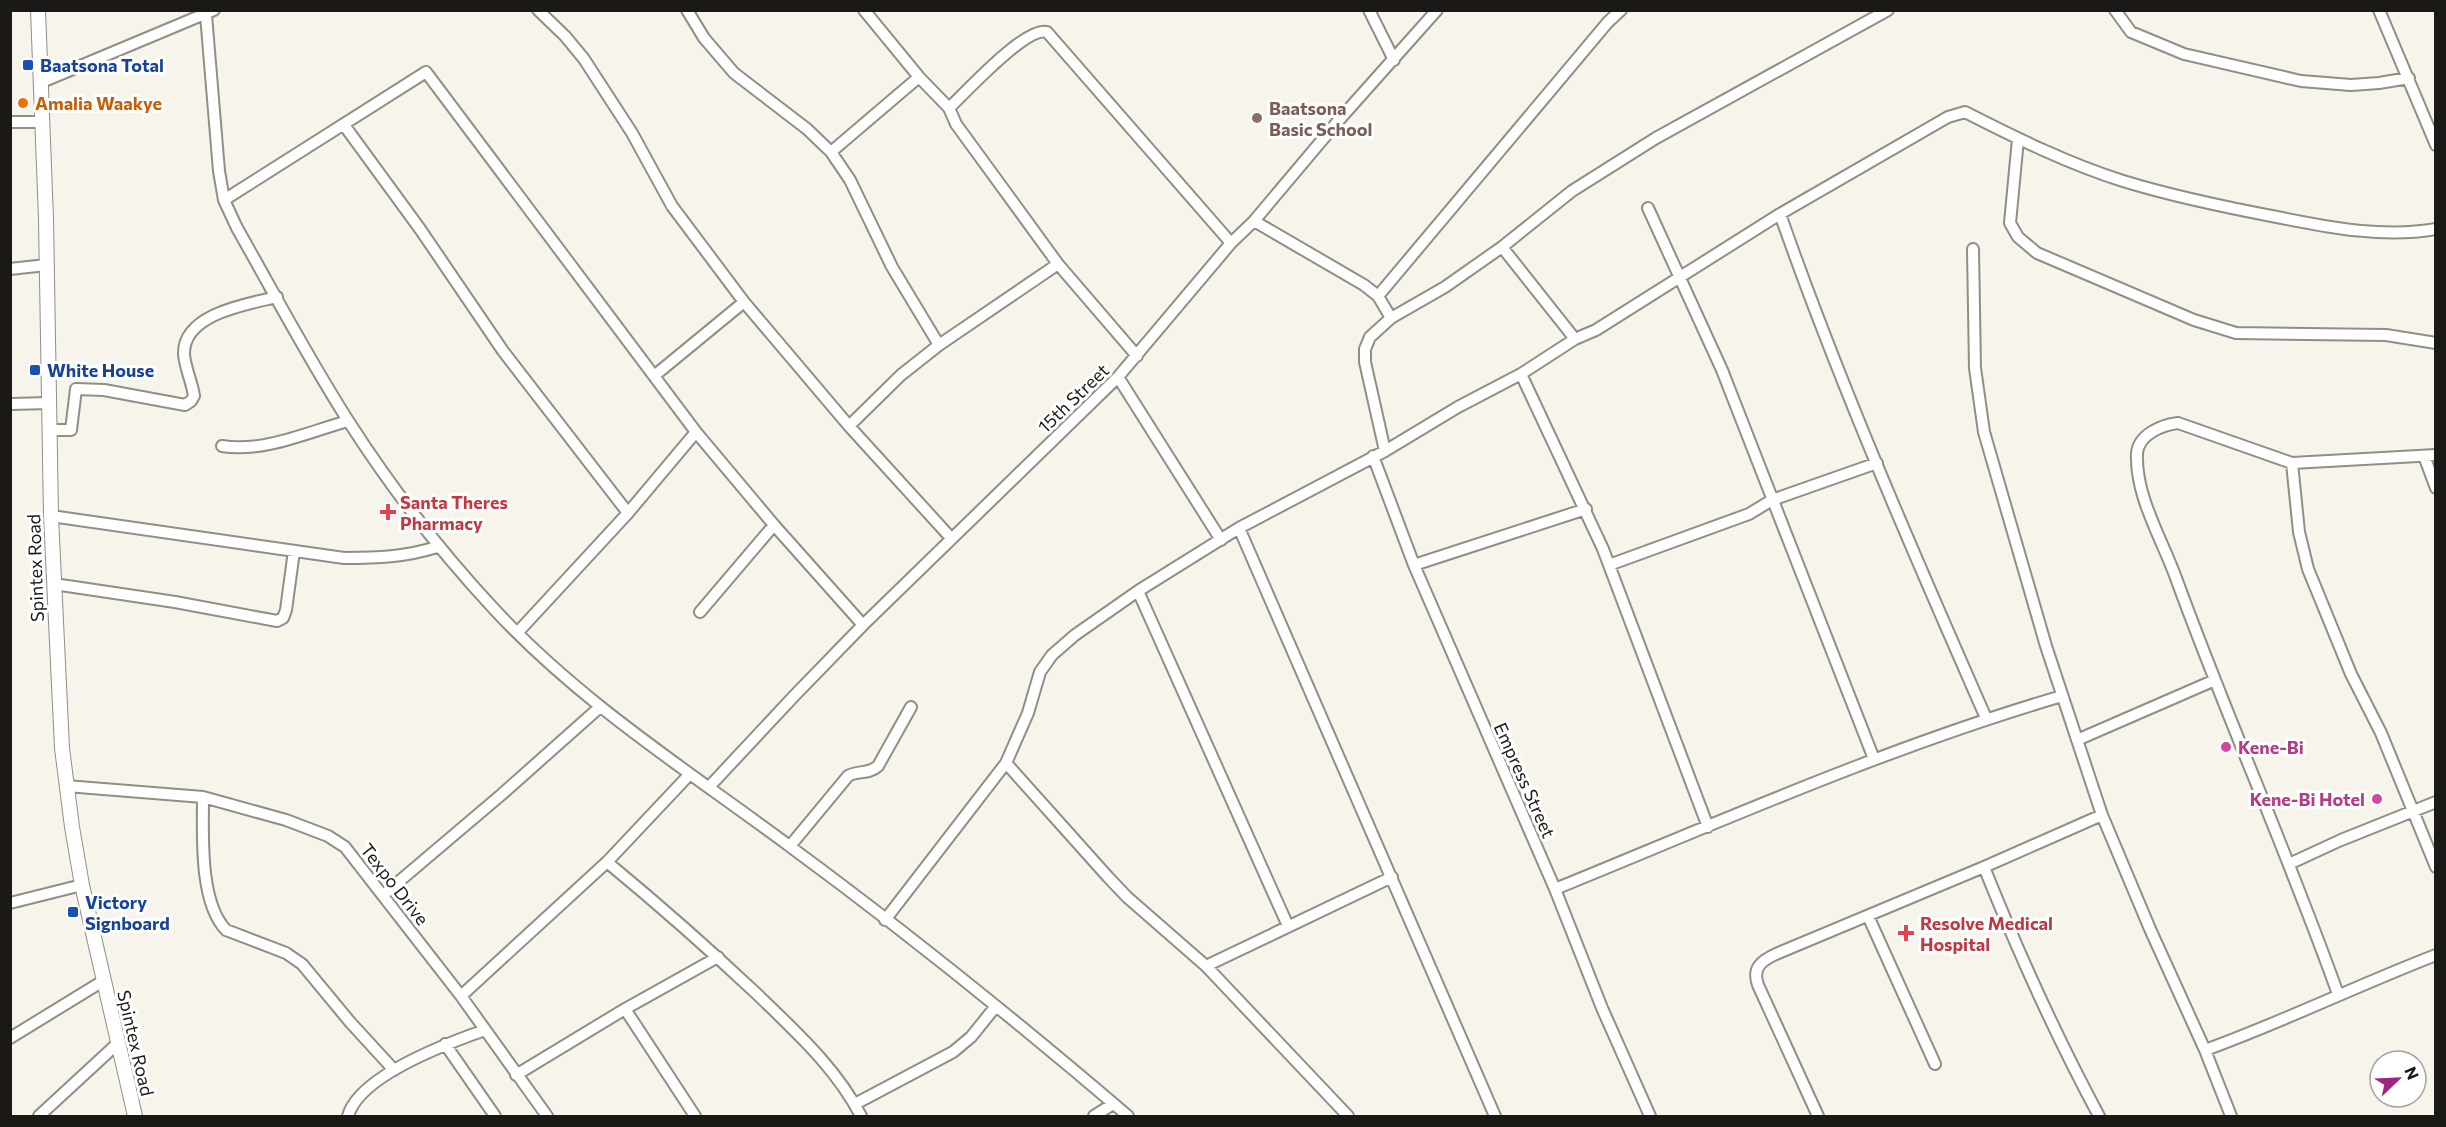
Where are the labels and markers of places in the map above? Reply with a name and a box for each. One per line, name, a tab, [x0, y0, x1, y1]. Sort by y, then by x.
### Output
place label: Baatsona Total	[40, 54, 164, 76]
marker: Baatsona Total	[21, 58, 35, 72]
place label: Amalia Waakye	[35, 92, 162, 114]
marker: Amalia Waakye	[16, 96, 30, 110]
place label: Baatsona Basic School	[1269, 97, 1372, 140]
marker: Baatsona Basic School	[1250, 111, 1264, 125]
place label: White House	[47, 359, 154, 381]
marker: White House	[28, 363, 42, 377]
place label: Santa Theres Pharmacy	[400, 491, 508, 534]
marker: Santa Theres Pharmacy	[381, 505, 395, 519]
place label: Kene-Bi	[2238, 736, 2304, 758]
marker: Kene-Bi	[2219, 740, 2233, 754]
place label: Kene-Bi Hotel	[2250, 788, 2365, 810]
marker: Kene-Bi Hotel	[2370, 792, 2384, 806]
place label: Victory Signboard	[85, 891, 170, 934]
marker: Victory Signboard	[66, 905, 80, 919]
place label: Resolve Medical Hospital	[1920, 912, 2053, 955]
marker: Resolve Medical Hospital	[1897, 924, 1915, 942]

